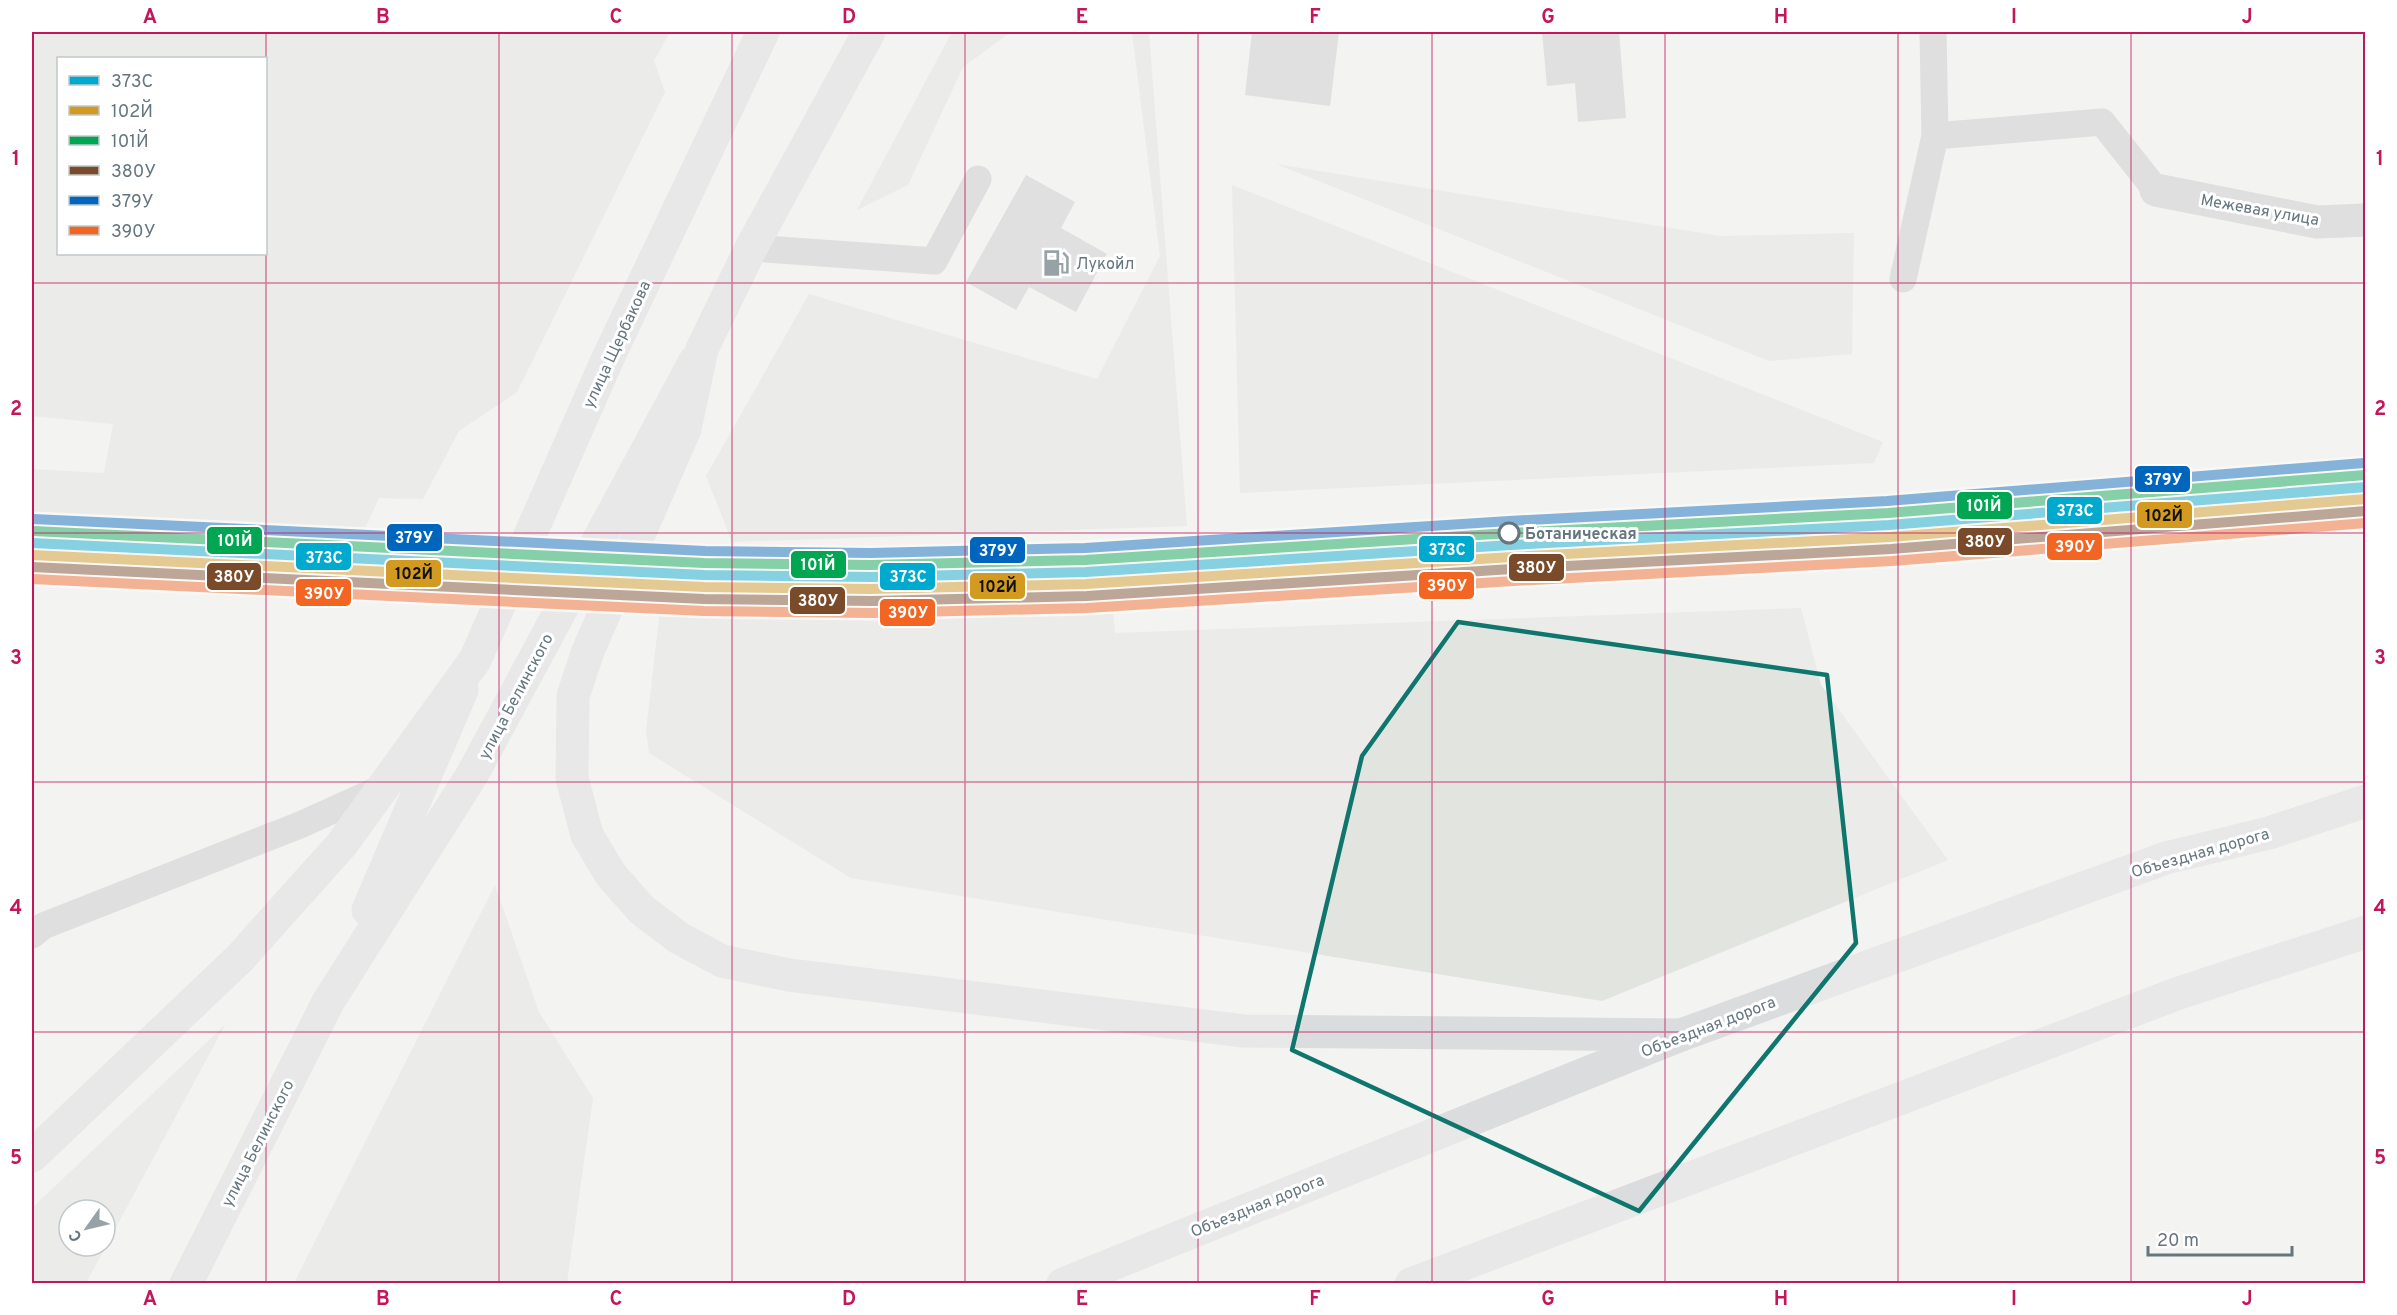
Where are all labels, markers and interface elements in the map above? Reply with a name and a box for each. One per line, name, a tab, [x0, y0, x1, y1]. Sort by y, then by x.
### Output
text: A	[143, 5, 157, 31]
text: B	[376, 5, 390, 31]
text: C	[610, 5, 622, 31]
text: D	[842, 5, 856, 31]
text: E	[1076, 5, 1088, 31]
text: F	[1309, 5, 1321, 31]
text: G	[1541, 5, 1555, 31]
text: H	[1774, 5, 1788, 31]
text: I	[2011, 5, 2017, 31]
text: J	[2241, 5, 2253, 31]
legend	[57, 57, 267, 255]
text: 373C	[111, 71, 153, 94]
text: 102Й	[111, 99, 153, 124]
text: 101Й	[111, 129, 149, 154]
text: 1	[12, 147, 20, 173]
text: 1	[2376, 147, 2384, 173]
text: 380У	[111, 161, 156, 184]
text: 379У	[111, 191, 154, 214]
street label: Межевая улица	[2199, 191, 2320, 231]
text: 390У	[111, 221, 156, 244]
fuel station icon: Лукойл	[1041, 248, 1071, 278]
place label: Лукойл	[1076, 255, 1134, 275]
street label: улица Щербакова	[580, 278, 656, 412]
text: 2	[10, 397, 22, 423]
text: 2	[2374, 397, 2386, 423]
line badge: 379У	[2134, 465, 2191, 493]
text: 379У	[2144, 471, 2183, 491]
line badge: 101Й	[1956, 491, 2013, 520]
text: 101Й	[1967, 495, 2001, 517]
line badge: 373C	[2046, 496, 2103, 525]
line badge: 102Й	[2136, 501, 2193, 529]
text: 373C	[2056, 502, 2094, 522]
text: 102Й	[2145, 505, 2183, 527]
marker: Ботаническая	[1498, 522, 1520, 544]
line badge: 379У	[386, 523, 443, 552]
place label: Ботаническая	[1525, 525, 1637, 545]
line badge: 101Й	[206, 526, 263, 555]
line badge: 380У	[1957, 527, 2013, 556]
text: 379У	[395, 529, 434, 549]
text: 101Й	[218, 530, 252, 552]
line badge: 390У	[2046, 532, 2103, 561]
text: 380У	[1965, 533, 2006, 553]
line badge: 373C	[1418, 535, 1475, 563]
line badge: 379У	[969, 536, 1026, 564]
text: 390У	[2055, 538, 2096, 558]
text: 373C	[1428, 541, 1466, 561]
line badge: 373C	[295, 542, 352, 571]
text: 379У	[979, 542, 1018, 562]
text: 373C	[305, 549, 343, 569]
line badge: 101Й	[790, 550, 847, 579]
line badge: 380У	[1508, 553, 1565, 582]
text: 101Й	[801, 554, 835, 576]
line badge: 102Й	[385, 559, 442, 588]
text: 380У	[1516, 559, 1557, 579]
line badge: 380У	[206, 562, 262, 591]
line badge: 373C	[879, 562, 936, 591]
text: 102Й	[395, 563, 433, 585]
text: 380У	[214, 568, 255, 588]
text: 373C	[889, 568, 927, 588]
line badge: 390У	[1418, 571, 1475, 600]
line badge: 102Й	[969, 572, 1026, 600]
text: 102Й	[979, 576, 1017, 598]
text: 390У	[1427, 577, 1468, 597]
line badge: 390У	[295, 578, 352, 607]
text: 390У	[304, 585, 345, 605]
line badge: 380У	[789, 586, 846, 615]
text: 380У	[798, 592, 839, 612]
line badge: 390У	[879, 598, 936, 627]
text: 390У	[888, 604, 929, 624]
street label: улица Белинского	[475, 630, 558, 763]
text: 3	[10, 646, 22, 672]
text: 3	[2374, 646, 2386, 672]
street label: Объездная дорога	[2129, 825, 2272, 883]
text: 4	[10, 896, 22, 922]
text: 4	[2374, 896, 2386, 922]
street label: Объездная дорога	[1639, 993, 1779, 1063]
street label: улица Белинского	[218, 1077, 299, 1211]
text: 5	[10, 1146, 22, 1172]
text: 5	[2374, 1146, 2386, 1172]
street label: Объездная дорога	[1188, 1171, 1328, 1243]
north arrow	[57, 1198, 117, 1258]
scale bar	[2148, 1219, 2292, 1257]
text: С	[65, 1225, 87, 1245]
text: 20 m	[2157, 1230, 2199, 1253]
text: A	[143, 1287, 157, 1313]
text: B	[376, 1287, 390, 1313]
text: C	[610, 1287, 622, 1313]
text: D	[842, 1287, 856, 1313]
text: E	[1076, 1287, 1088, 1313]
text: F	[1309, 1287, 1321, 1313]
text: G	[1541, 1287, 1555, 1313]
text: H	[1774, 1287, 1788, 1313]
text: I	[2011, 1287, 2017, 1313]
text: J	[2241, 1287, 2253, 1313]

